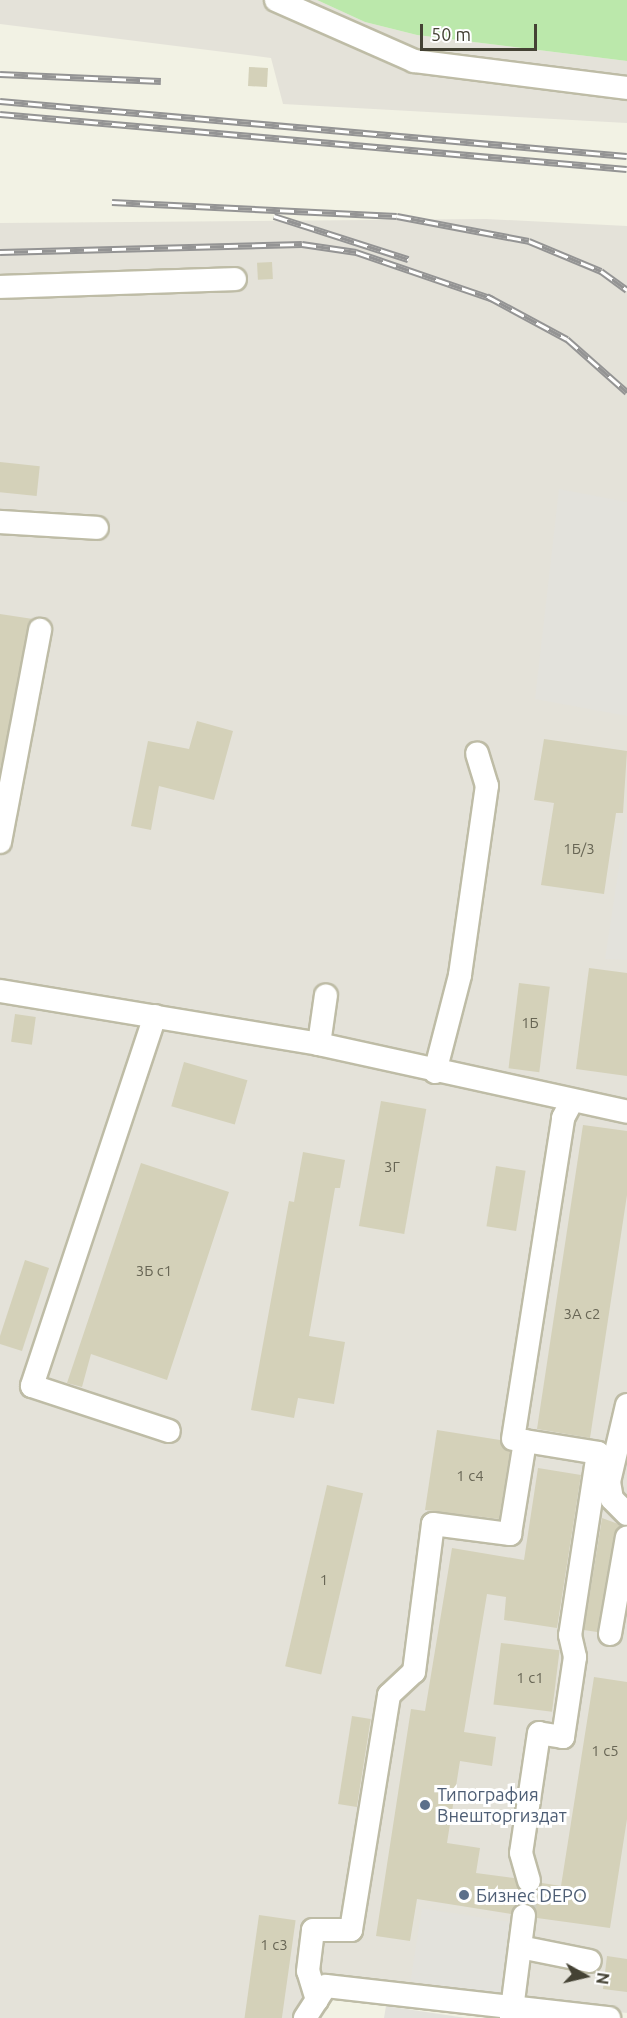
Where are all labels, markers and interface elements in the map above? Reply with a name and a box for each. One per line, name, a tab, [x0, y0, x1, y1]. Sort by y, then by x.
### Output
scale bar	[423, 12, 540, 50]
text: 50 m	[431, 24, 471, 44]
house number: 1Б/3	[563, 840, 595, 858]
house number: 1Б	[521, 1014, 539, 1032]
house number: 3Г	[384, 1158, 400, 1176]
house number: 3Б с1	[136, 1262, 172, 1280]
house number: 3А с2	[563, 1305, 601, 1323]
house number: 1 с4	[456, 1467, 484, 1485]
house number: 1	[320, 1571, 328, 1589]
house number: 1 с1	[516, 1669, 544, 1687]
house number: 1 с5	[591, 1742, 619, 1760]
place label: Типография Внешторгиздат	[437, 1784, 567, 1826]
marker: Типография Внешторгиздат	[418, 1798, 432, 1812]
place label: Бизнес DEPO	[476, 1884, 587, 1906]
marker: Бизнес DEPO	[457, 1888, 471, 1902]
house number: 1 с3	[260, 1936, 288, 1954]
north arrow	[555, 1946, 615, 2006]
text: N	[593, 1971, 613, 1986]

